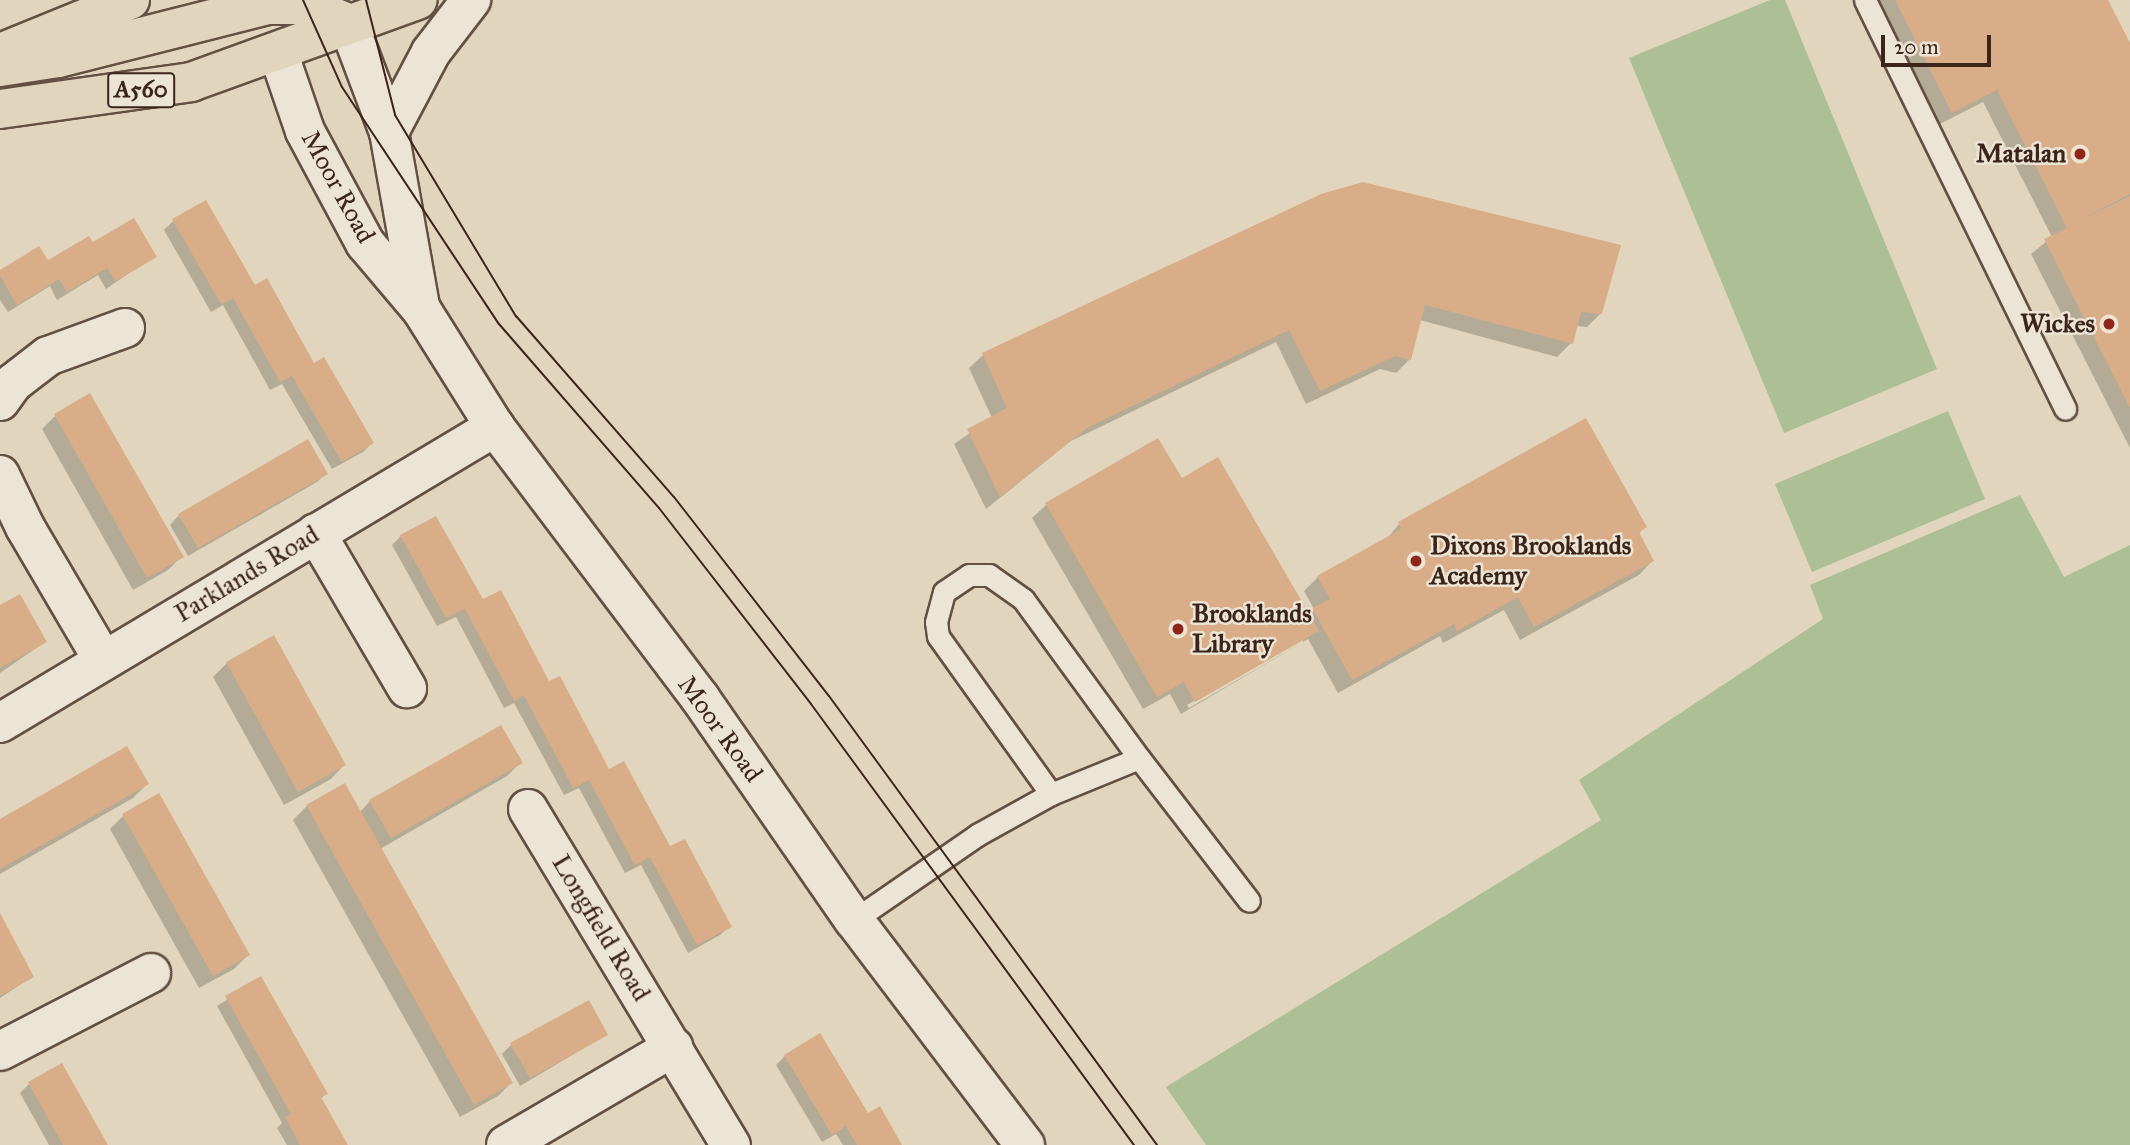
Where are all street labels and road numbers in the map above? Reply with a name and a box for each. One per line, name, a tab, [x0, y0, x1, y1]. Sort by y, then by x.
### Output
road number: A560	[106, 70, 176, 110]
street label: Moor Road	[294, 125, 382, 249]
street label: Parklands Road	[169, 519, 325, 629]
street label: Moor Road	[671, 670, 769, 788]
street label: Longfield Road	[545, 849, 657, 1007]

